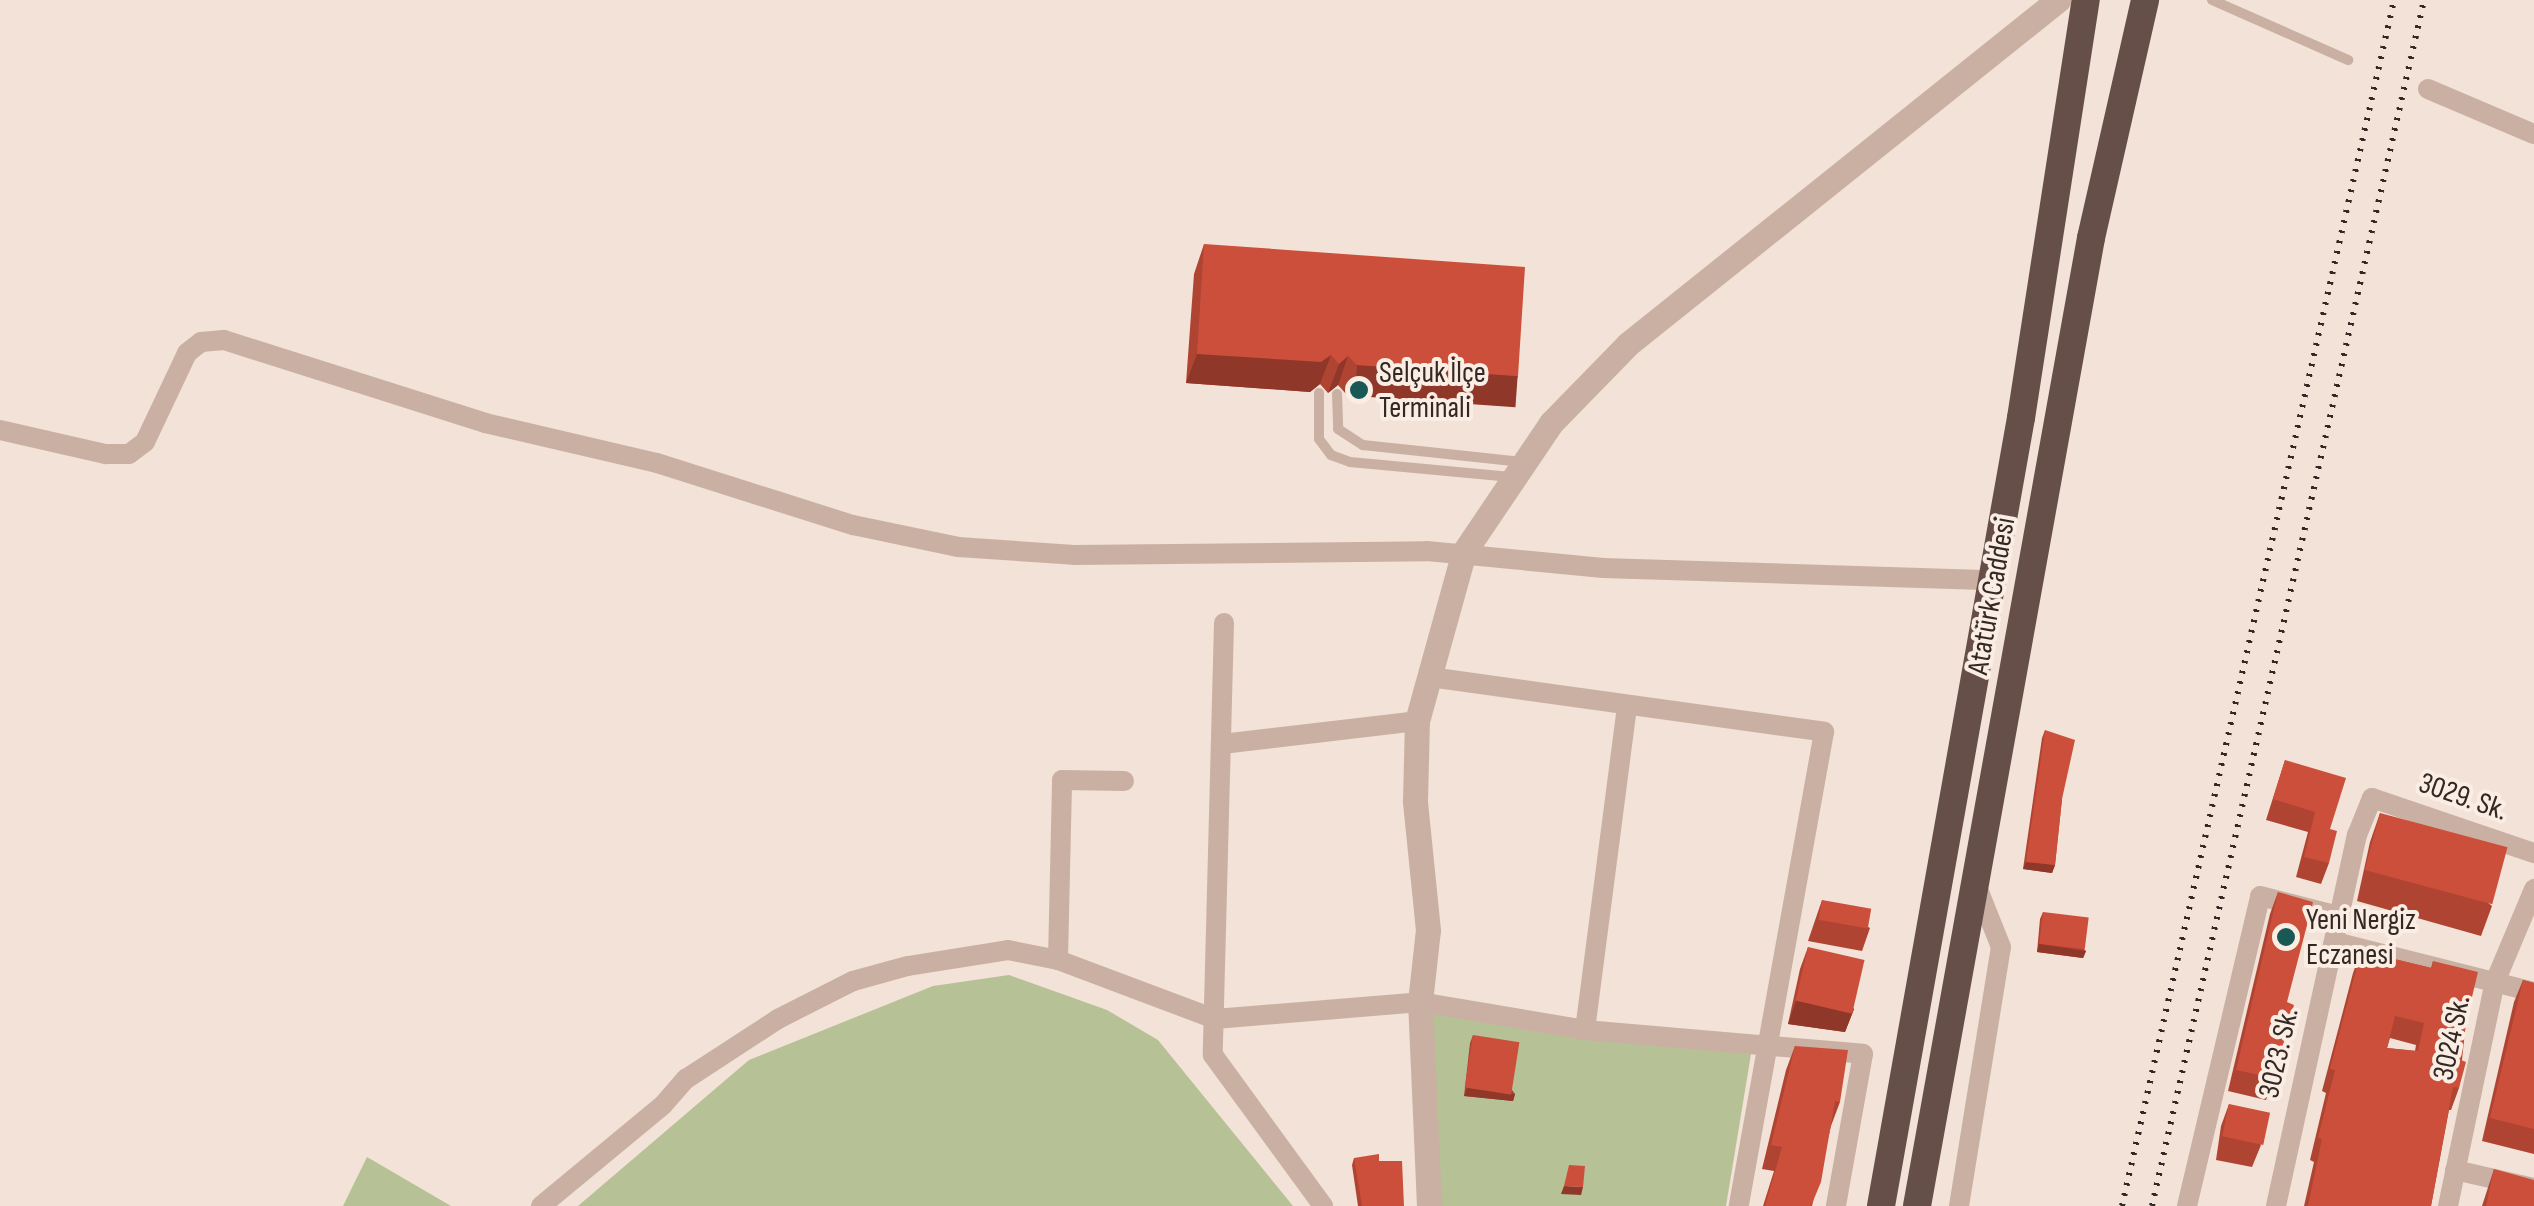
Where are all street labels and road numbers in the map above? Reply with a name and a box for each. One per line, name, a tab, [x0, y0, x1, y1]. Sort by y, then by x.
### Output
street label: Atatürk Caddesi	[1960, 515, 2024, 677]
street label: 3029. Sk.	[2414, 765, 2512, 829]
street label: 3024 Sk.	[2426, 992, 2478, 1084]
street label: 3023. Sk.	[2251, 1004, 2307, 1102]

